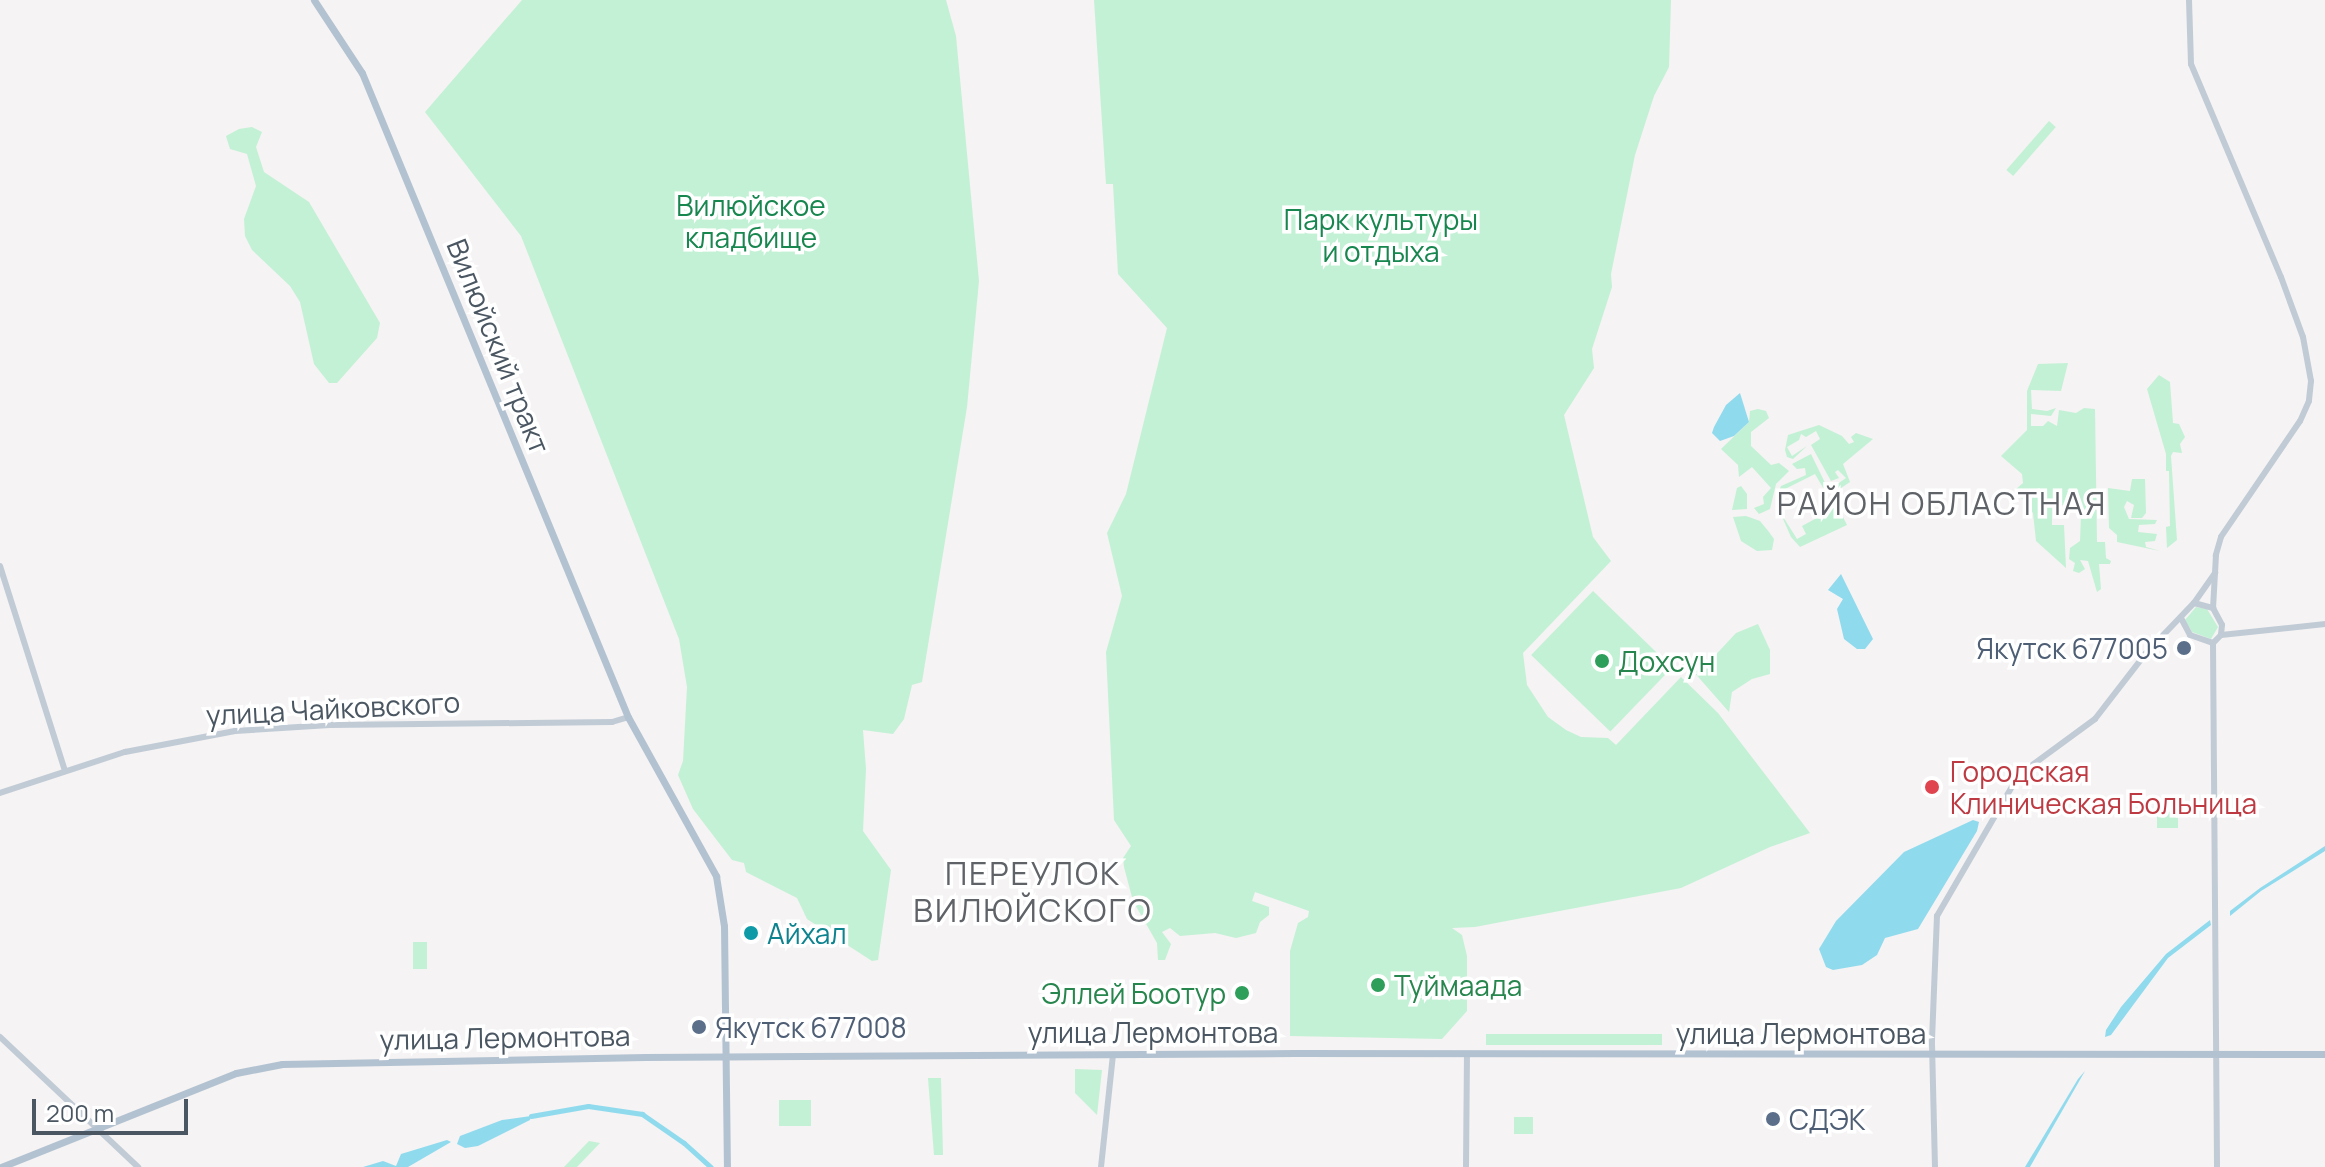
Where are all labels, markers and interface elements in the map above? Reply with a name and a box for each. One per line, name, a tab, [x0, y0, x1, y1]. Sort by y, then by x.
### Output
park label: Вилюйское кладбище	[676, 188, 826, 254]
park label: Парк культуры и отдыха	[1284, 202, 1478, 268]
street label: Вилюйский тракт	[441, 234, 557, 458]
district label: РАЙОН ОБЛАСТНАЯ	[1777, 484, 2107, 522]
place label: Якутск 677005	[1976, 631, 2168, 665]
marker: Якутск 677005	[2175, 639, 2193, 657]
place label: Дохсун	[1618, 644, 1715, 678]
marker: Дохсун	[1593, 652, 1611, 670]
street label: улица Чайковского	[205, 685, 461, 731]
place label: Городская Клиническая Больница	[1950, 754, 2257, 820]
marker: Городская Клиническая Больница	[1921, 776, 1943, 798]
district label: ПЕРЕУЛОК ВИЛЮЙСКОГО	[913, 855, 1153, 930]
place label: Айхал	[767, 916, 847, 950]
marker: Айхал	[742, 924, 760, 942]
place label: Туймаада	[1394, 968, 1522, 1002]
place label: Эллей Боотур	[1041, 976, 1226, 1010]
marker: Туймаада	[1369, 976, 1387, 994]
marker: Эллей Боотур	[1233, 984, 1251, 1002]
place label: Якутск 677008	[715, 1010, 907, 1044]
street label: улица Лермонтова	[1028, 1015, 1278, 1049]
street label: улица Лермонтова	[1676, 1016, 1926, 1050]
street label: улица Лермонтова	[379, 1018, 631, 1056]
marker: Якутск 677008	[690, 1018, 708, 1036]
scale bar	[36, 1083, 192, 1133]
text: 200 m	[46, 1096, 114, 1129]
place label: СДЭК	[1789, 1102, 1865, 1136]
marker: СДЭК	[1764, 1110, 1782, 1128]

